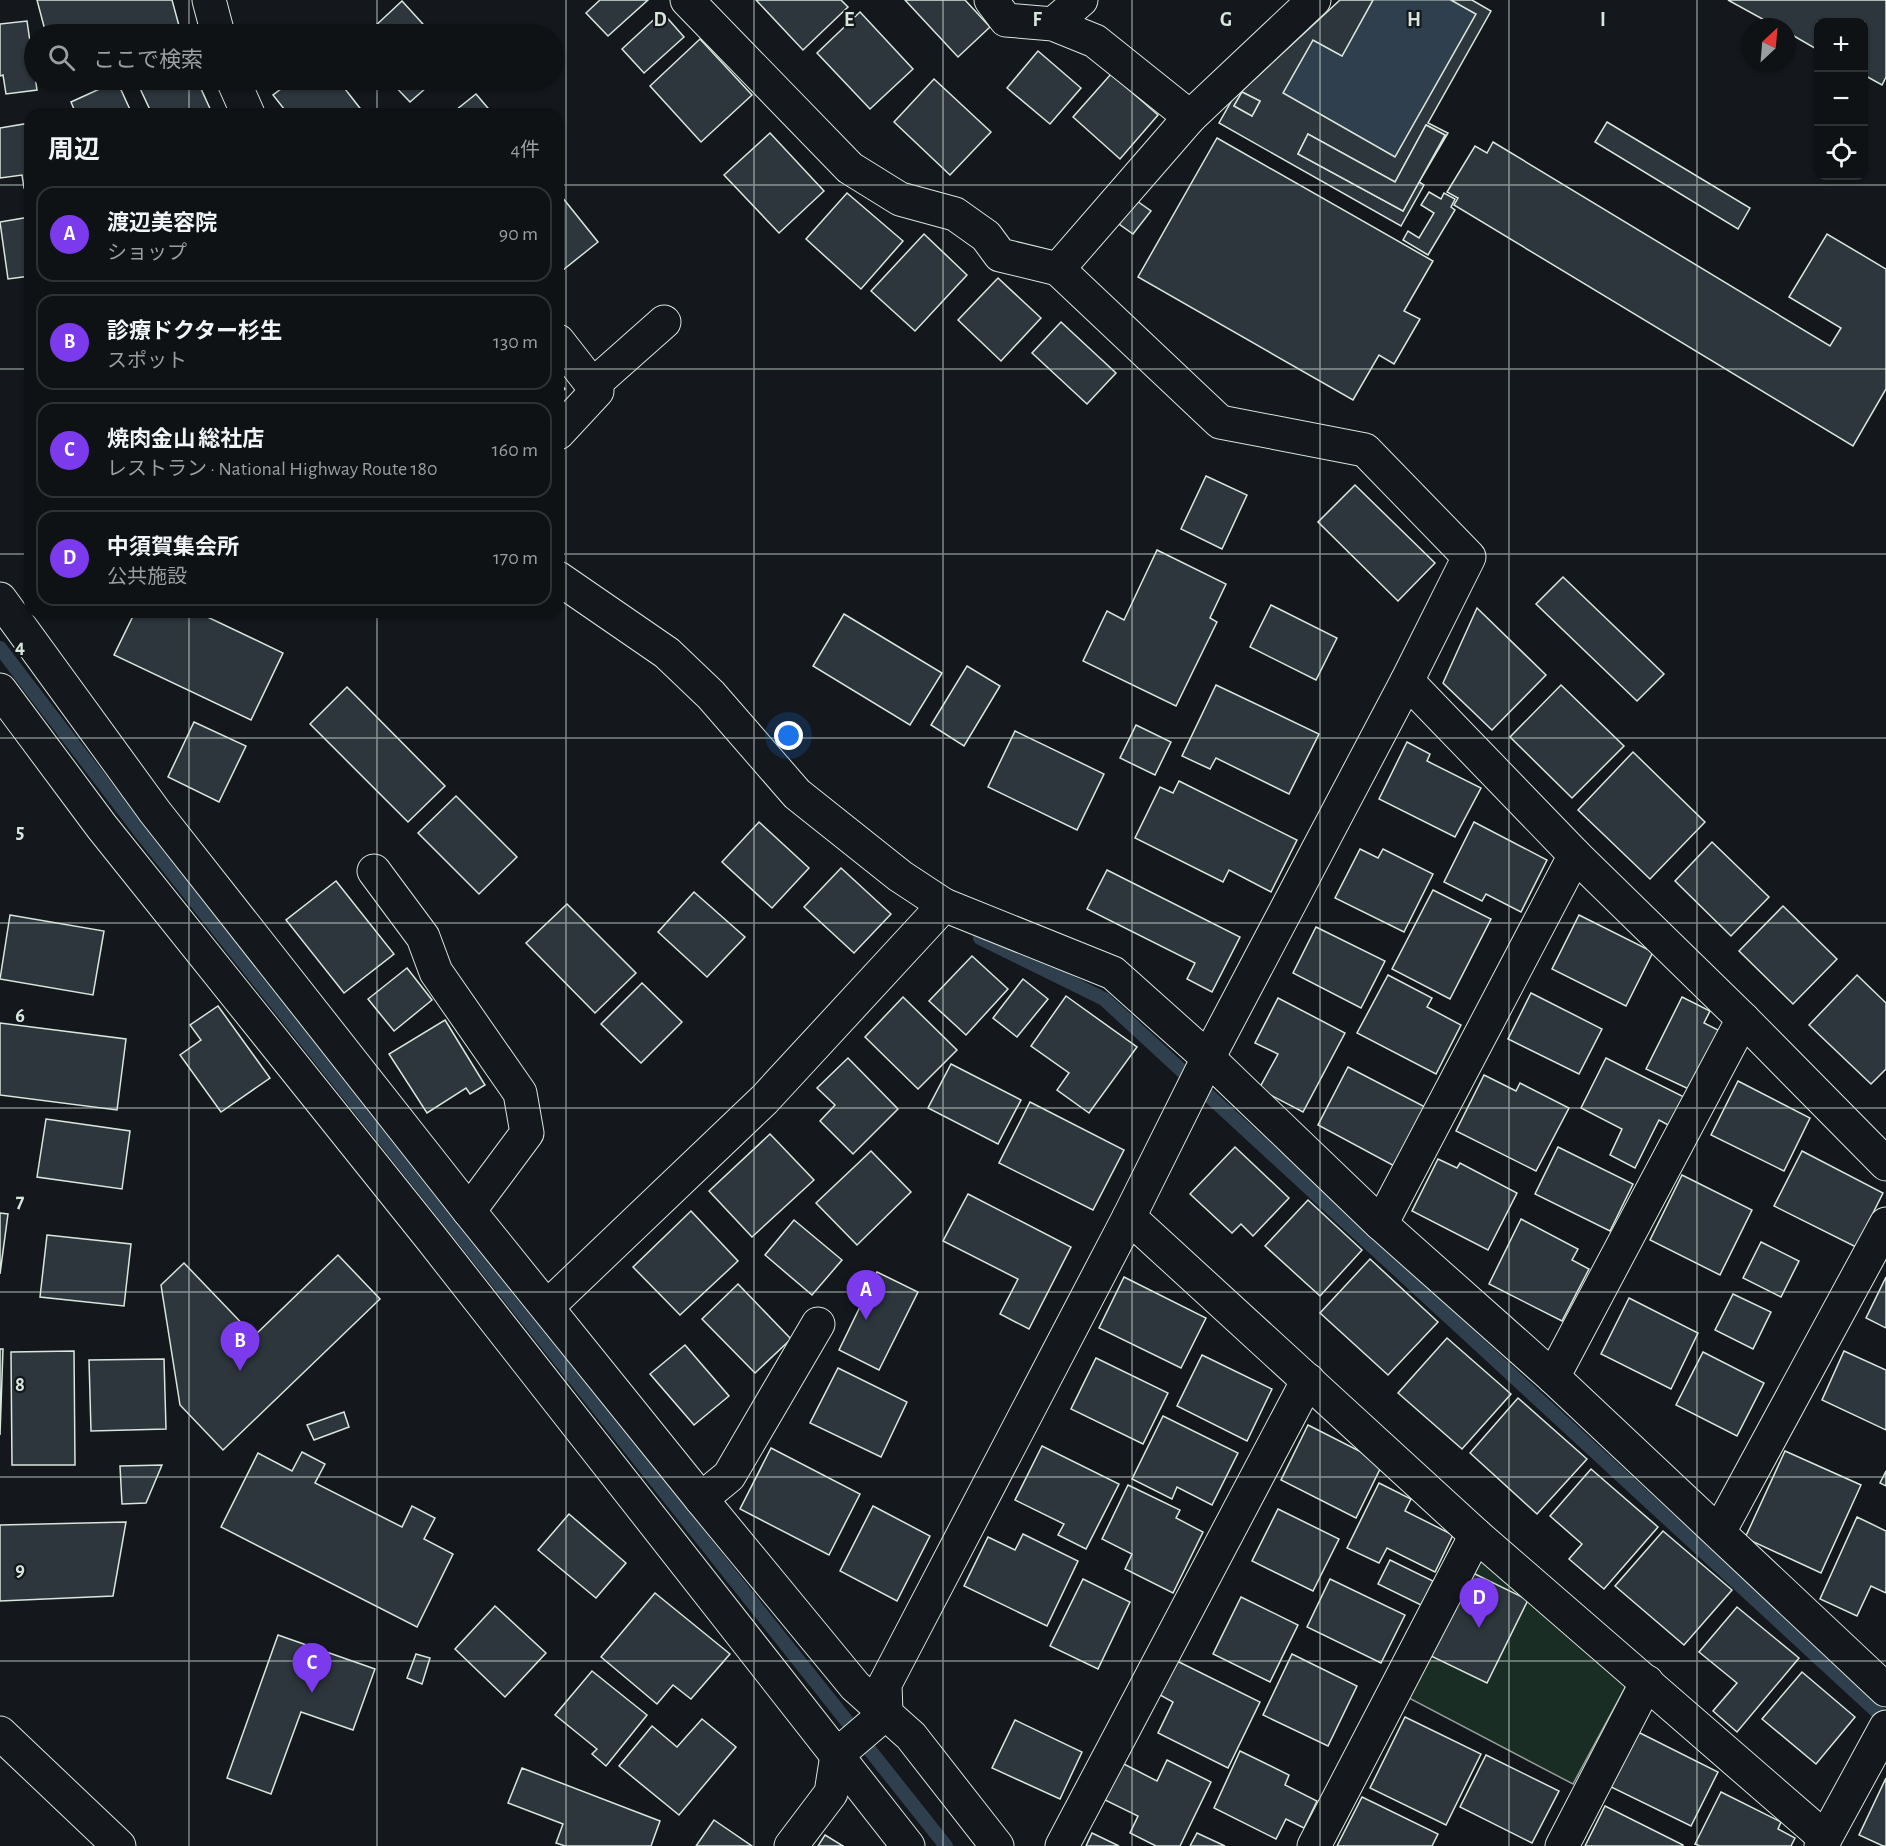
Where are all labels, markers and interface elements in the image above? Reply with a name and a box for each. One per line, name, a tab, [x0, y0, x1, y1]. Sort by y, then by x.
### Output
text: D	[653, 10, 667, 30]
text: E	[844, 10, 854, 30]
text: F	[1032, 10, 1042, 30]
text: G	[1220, 10, 1232, 30]
text: H	[1407, 10, 1421, 30]
text: I	[1600, 10, 1606, 30]
north arrow	[1742, 18, 1796, 72]
map controls	[1814, 18, 1868, 180]
button: +	[1814, 18, 1868, 72]
search box	[24, 24, 564, 90]
icon: search	[45, 41, 78, 74]
text: ここで検索	[93, 49, 203, 71]
button: −	[1814, 72, 1868, 126]
button: locate	[1814, 126, 1868, 180]
text: 周辺	[48, 137, 100, 163]
text: 4件	[510, 140, 540, 160]
text: 渡辺美容院	[107, 212, 217, 234]
text: A	[64, 224, 76, 244]
text: 90 m	[499, 224, 538, 244]
text: ショップ	[107, 243, 187, 263]
text: 診療ドクター杉生	[107, 320, 282, 342]
text: B	[64, 332, 75, 352]
text: 130 m	[493, 332, 538, 352]
text: スポット	[107, 351, 187, 371]
text: 焼肉金山 総社店	[107, 428, 264, 450]
text: C	[64, 440, 75, 460]
text: 160 m	[492, 440, 538, 460]
text: レストラン · National Highway Route 180	[107, 459, 438, 479]
text: 中須賀集会所	[107, 536, 239, 558]
text: D	[63, 548, 76, 568]
text: 170 m	[493, 548, 538, 568]
text: 公共施設	[107, 567, 187, 587]
text: 4	[15, 637, 25, 657]
your location	[774, 721, 803, 750]
text: 5	[16, 822, 24, 842]
text: 6	[15, 1006, 25, 1026]
text: 7	[16, 1191, 25, 1211]
pin: A	[846, 1270, 886, 1320]
pin: B	[220, 1322, 260, 1371]
text: 8	[15, 1375, 25, 1395]
text: 9	[15, 1560, 25, 1580]
pin: D	[1460, 1578, 1498, 1628]
pin: C	[292, 1644, 332, 1693]

